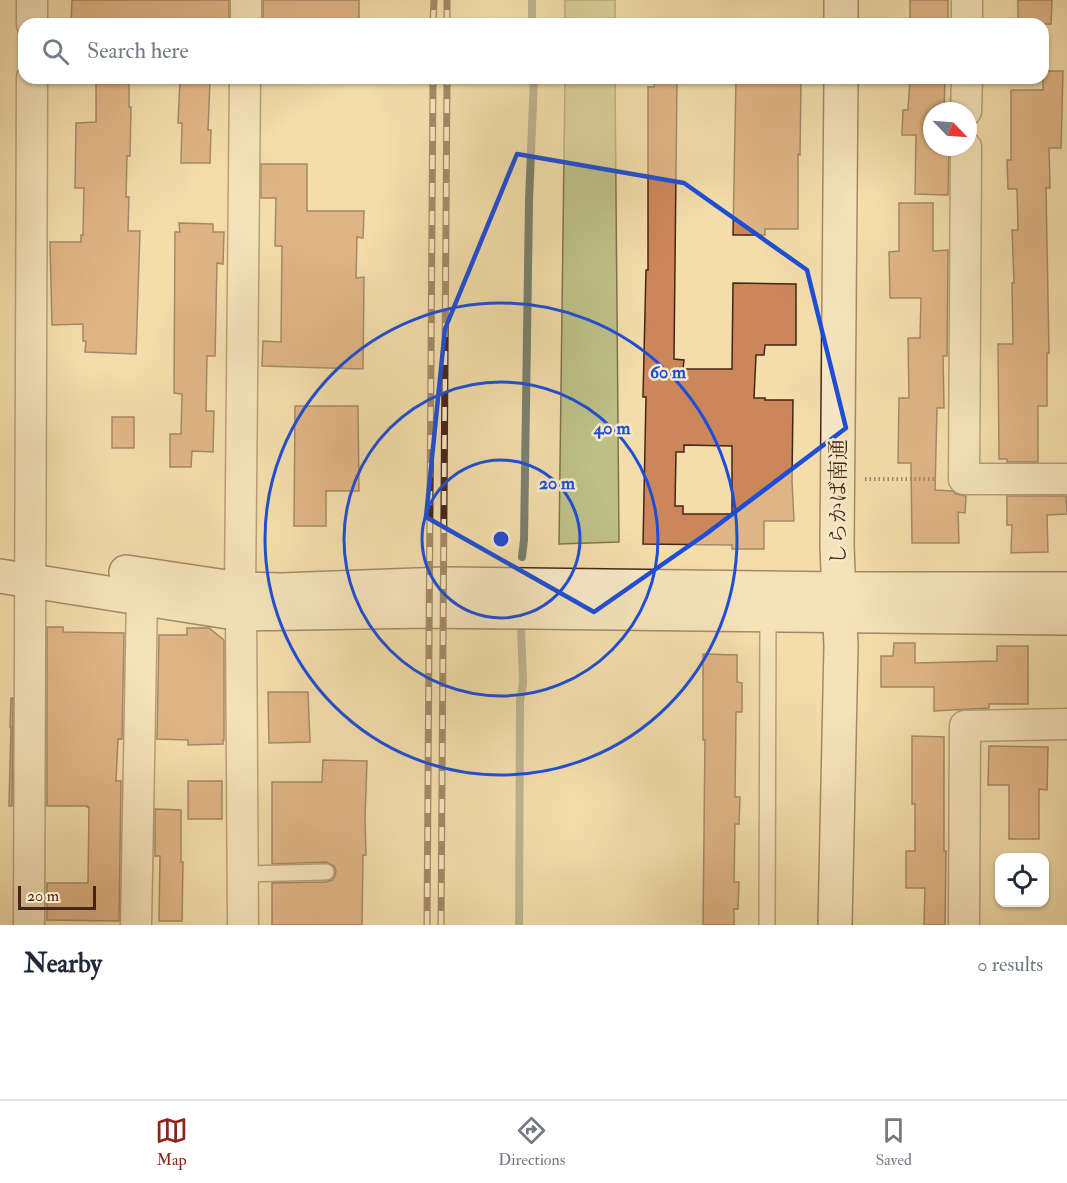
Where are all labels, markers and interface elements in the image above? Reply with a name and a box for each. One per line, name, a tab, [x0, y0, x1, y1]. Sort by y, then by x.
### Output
search box	[18, 18, 1049, 84]
icon: search	[39, 35, 72, 68]
text: Search here	[87, 37, 189, 65]
north arrow	[923, 102, 977, 156]
text: 60 m	[650, 361, 687, 384]
text: 40 m	[593, 417, 631, 440]
street label: しらかば南通	[825, 439, 852, 565]
text: 20 m	[539, 472, 576, 495]
centre of rings	[491, 529, 511, 549]
map controls	[995, 853, 1049, 907]
button: locate	[995, 853, 1049, 907]
scale bar	[18, 883, 96, 910]
text: 20 m	[27, 886, 59, 906]
text: Nearby	[24, 948, 102, 980]
text: 0 results	[977, 952, 1043, 977]
tab: Map	[155, 1114, 188, 1170]
tab: Directions	[498, 1114, 565, 1170]
tab: Saved	[875, 1114, 912, 1170]

